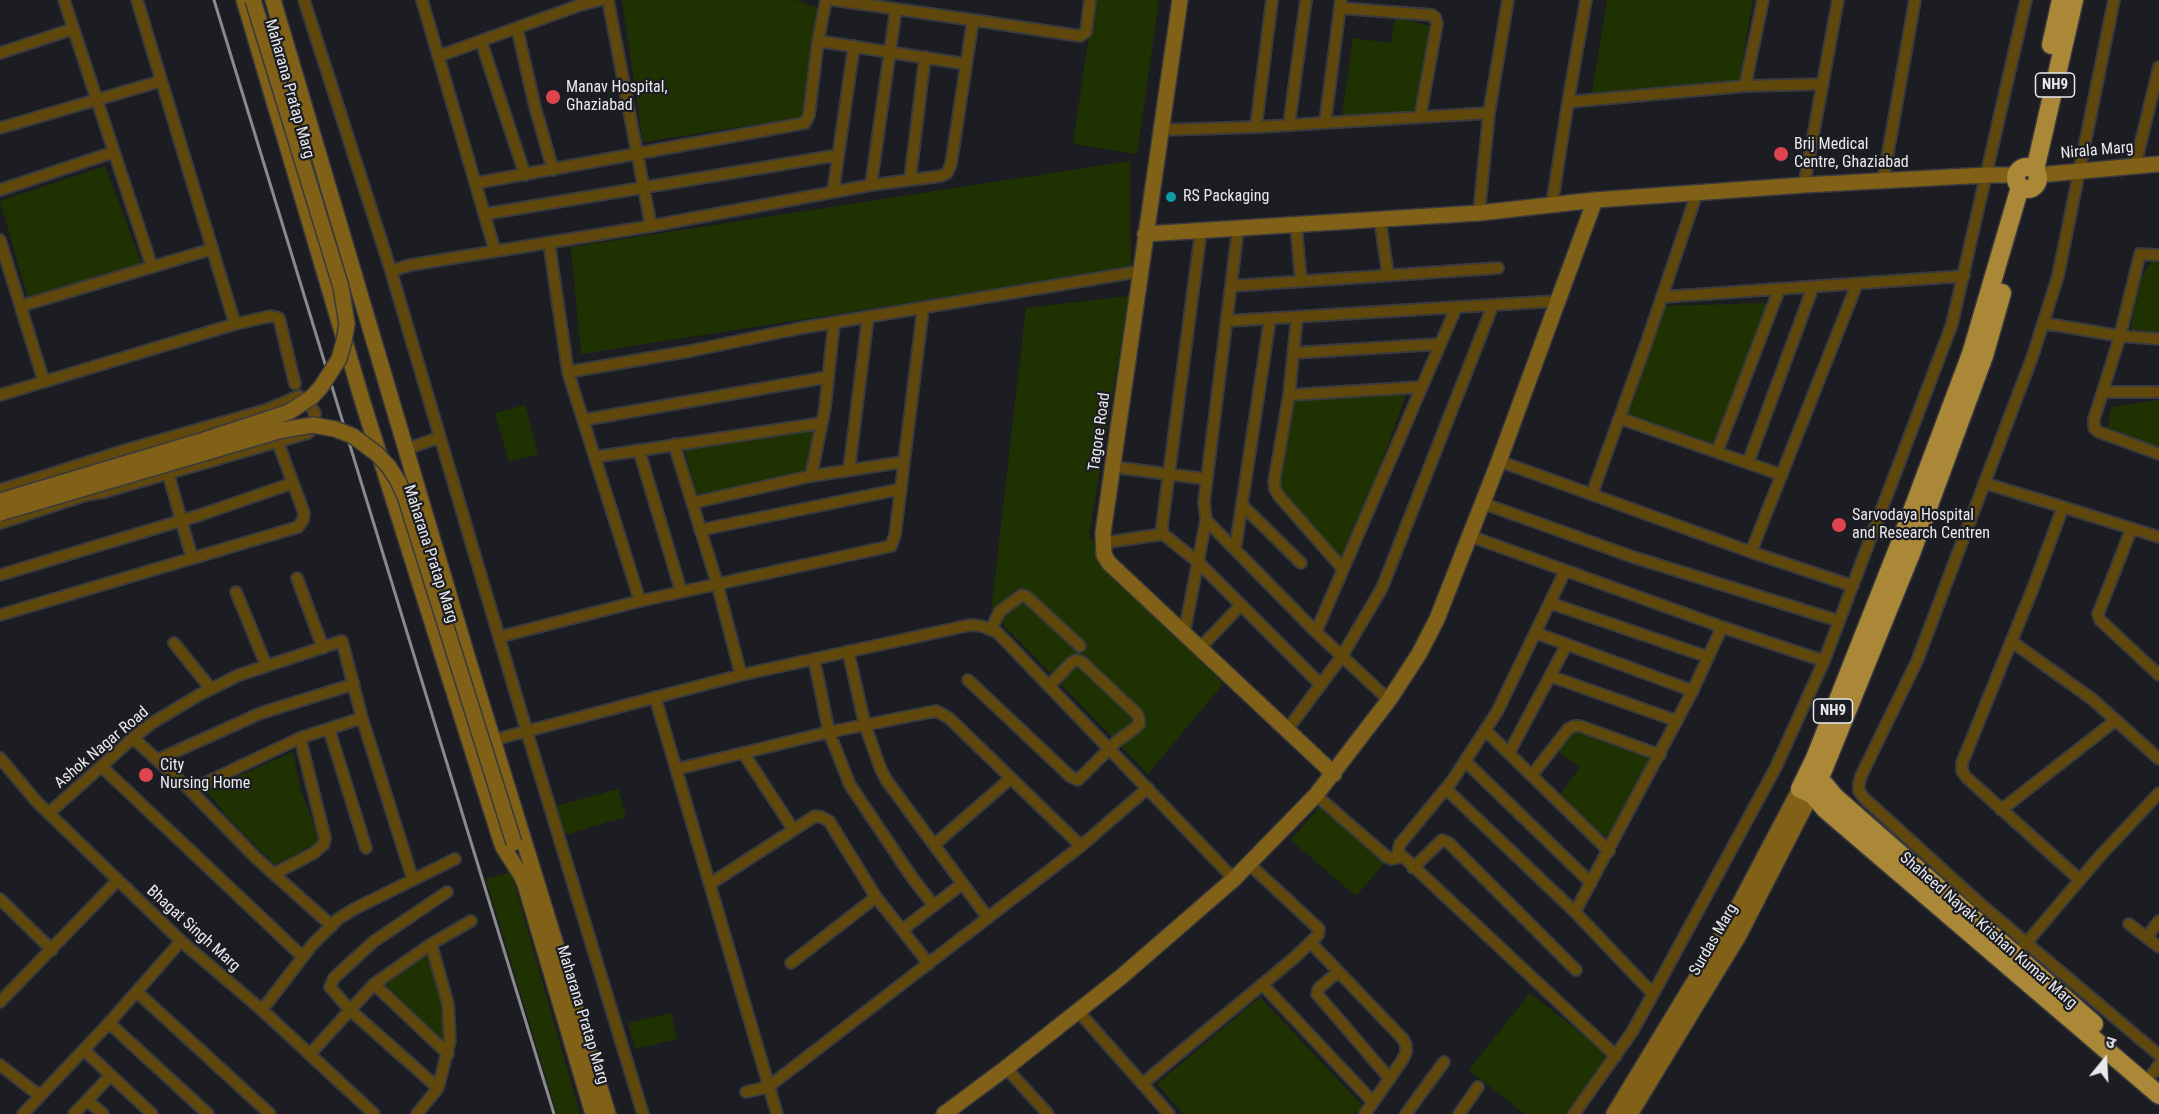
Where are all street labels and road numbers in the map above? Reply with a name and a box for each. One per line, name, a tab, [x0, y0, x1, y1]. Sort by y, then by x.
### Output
street label: Maharana Pratap Marg	[260, 17, 318, 161]
road number: NH9	[2036, 73, 2074, 97]
street label: Nirala Marg	[2060, 138, 2134, 164]
street label: Tagore Road	[1085, 392, 1115, 472]
street label: Maharana Pratap Marg	[399, 483, 461, 625]
road number: NH9	[1814, 699, 1852, 723]
street label: Ashok Nagar Road	[51, 703, 153, 793]
street label: Shaheed Nayak Krishan Kumar Marg	[1895, 849, 2081, 1013]
street label: Bhagat Singh Marg	[142, 882, 244, 976]
street label: Surdas Marg	[1686, 901, 1742, 979]
street label: Maharana Pratap Marg	[552, 943, 612, 1087]

